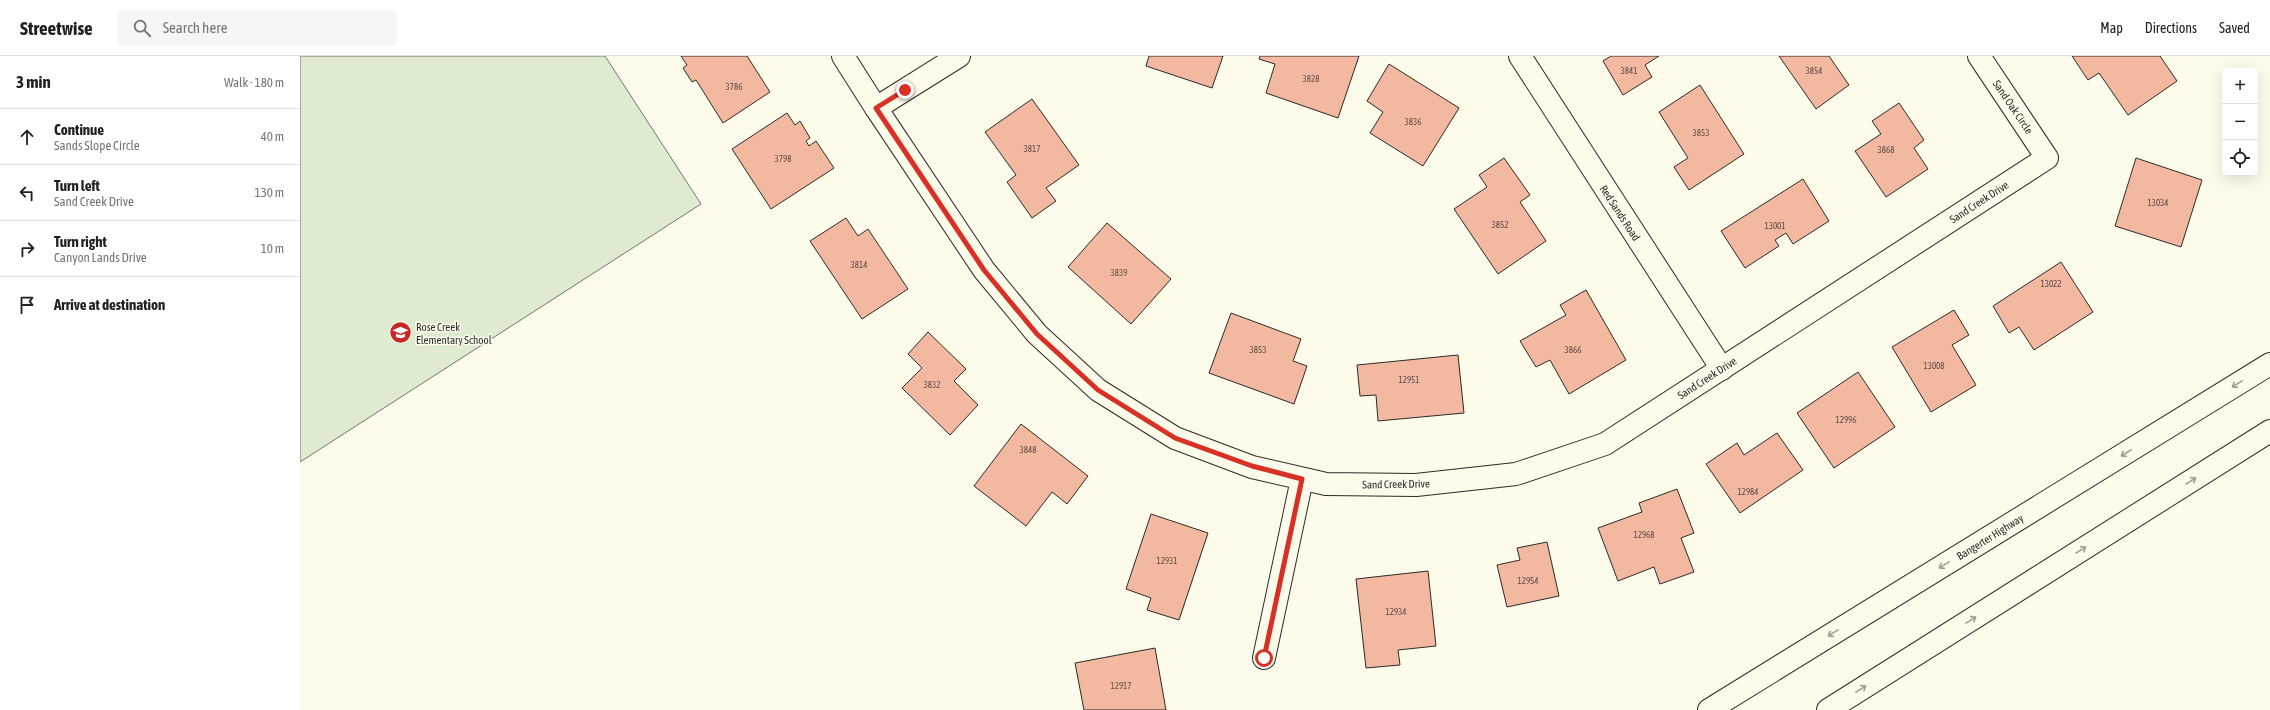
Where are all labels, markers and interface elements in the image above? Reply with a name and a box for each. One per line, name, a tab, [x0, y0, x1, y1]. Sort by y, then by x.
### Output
search box	[117, 10, 397, 46]
text: Streetwise	[20, 17, 93, 39]
icon: search	[131, 17, 153, 39]
text: Search here	[163, 19, 227, 36]
text: Map	[2100, 20, 2123, 36]
text: Directions	[2145, 20, 2197, 36]
text: Saved	[2219, 20, 2250, 36]
house number: 3841	[1621, 66, 1637, 76]
house number: 3854	[1806, 66, 1822, 76]
map controls	[2222, 68, 2258, 176]
button: +	[2222, 68, 2258, 104]
text: 3 min	[16, 72, 51, 92]
house number: 3828	[1303, 74, 1319, 84]
text: Walk · 180 m	[224, 75, 284, 90]
street label: Sand Oak Circle	[1991, 78, 2035, 136]
route end	[896, 81, 914, 99]
house number: 3786	[726, 82, 742, 92]
button: −	[2222, 104, 2258, 140]
house number: 3836	[1405, 117, 1421, 127]
text: Continue	[54, 121, 104, 138]
icon: ahead	[16, 126, 38, 148]
house number: 3853	[1693, 128, 1709, 138]
text: 40 m	[261, 129, 284, 144]
text: Sands Slope Circle	[54, 138, 140, 153]
button: locate	[2222, 140, 2258, 176]
house number: 3817	[1024, 144, 1040, 154]
house number: 3868	[1878, 145, 1894, 155]
house number: 3798	[775, 154, 791, 164]
text: Turn left	[54, 177, 100, 194]
street label: Sand Creek Drive	[1947, 179, 2011, 225]
icon: left	[16, 182, 38, 204]
street label: Red Sands Road	[1598, 183, 1642, 243]
text: 130 m	[255, 185, 284, 200]
text: Sand Creek Drive	[54, 194, 134, 209]
house number: 13034	[2147, 198, 2169, 208]
house number: 3852	[1492, 220, 1508, 230]
house number: 13001	[1764, 221, 1786, 231]
text: Turn right	[54, 233, 107, 250]
icon: right	[16, 238, 38, 260]
text: 10 m	[261, 241, 284, 256]
text: Canyon Lands Drive	[54, 250, 147, 265]
house number: 3814	[851, 260, 867, 270]
house number: 3839	[1111, 268, 1127, 278]
house number: 13022	[2040, 279, 2062, 289]
icon: arrive	[16, 294, 38, 316]
text: Arrive at destination	[54, 296, 165, 313]
school or university icon: Rose Creek Elementary School	[387, 320, 413, 346]
place label: Rose Creek Elementary School	[416, 321, 492, 346]
house number: 3853	[1250, 345, 1266, 355]
house number: 3866	[1565, 345, 1581, 355]
street label: Sand Creek Drive	[1675, 355, 1739, 401]
house number: 13008	[1923, 361, 1945, 371]
house number: 12951	[1398, 375, 1420, 385]
house number: 3832	[924, 380, 940, 390]
one-way arrow	[2231, 381, 2243, 389]
house number: 12996	[1835, 415, 1857, 425]
house number: 3848	[1020, 445, 1036, 455]
one-way arrow	[2120, 449, 2132, 457]
street label: Sand Creek Drive	[1362, 477, 1430, 491]
one-way arrow	[2185, 477, 2196, 485]
house number: 12984	[1737, 487, 1759, 497]
street label: Bangerter Highway	[1955, 511, 2026, 562]
house number: 12968	[1633, 530, 1655, 540]
one-way arrow	[2075, 546, 2087, 554]
house number: 12931	[1156, 556, 1178, 566]
one-way arrow	[1939, 561, 1950, 569]
house number: 12954	[1517, 576, 1539, 586]
house number: 12934	[1385, 607, 1407, 617]
one-way arrow	[1965, 616, 1976, 624]
one-way arrow	[1827, 630, 1839, 638]
route start	[1255, 649, 1273, 667]
house number: 12917	[1110, 681, 1132, 691]
one-way arrow	[1855, 685, 1866, 693]

